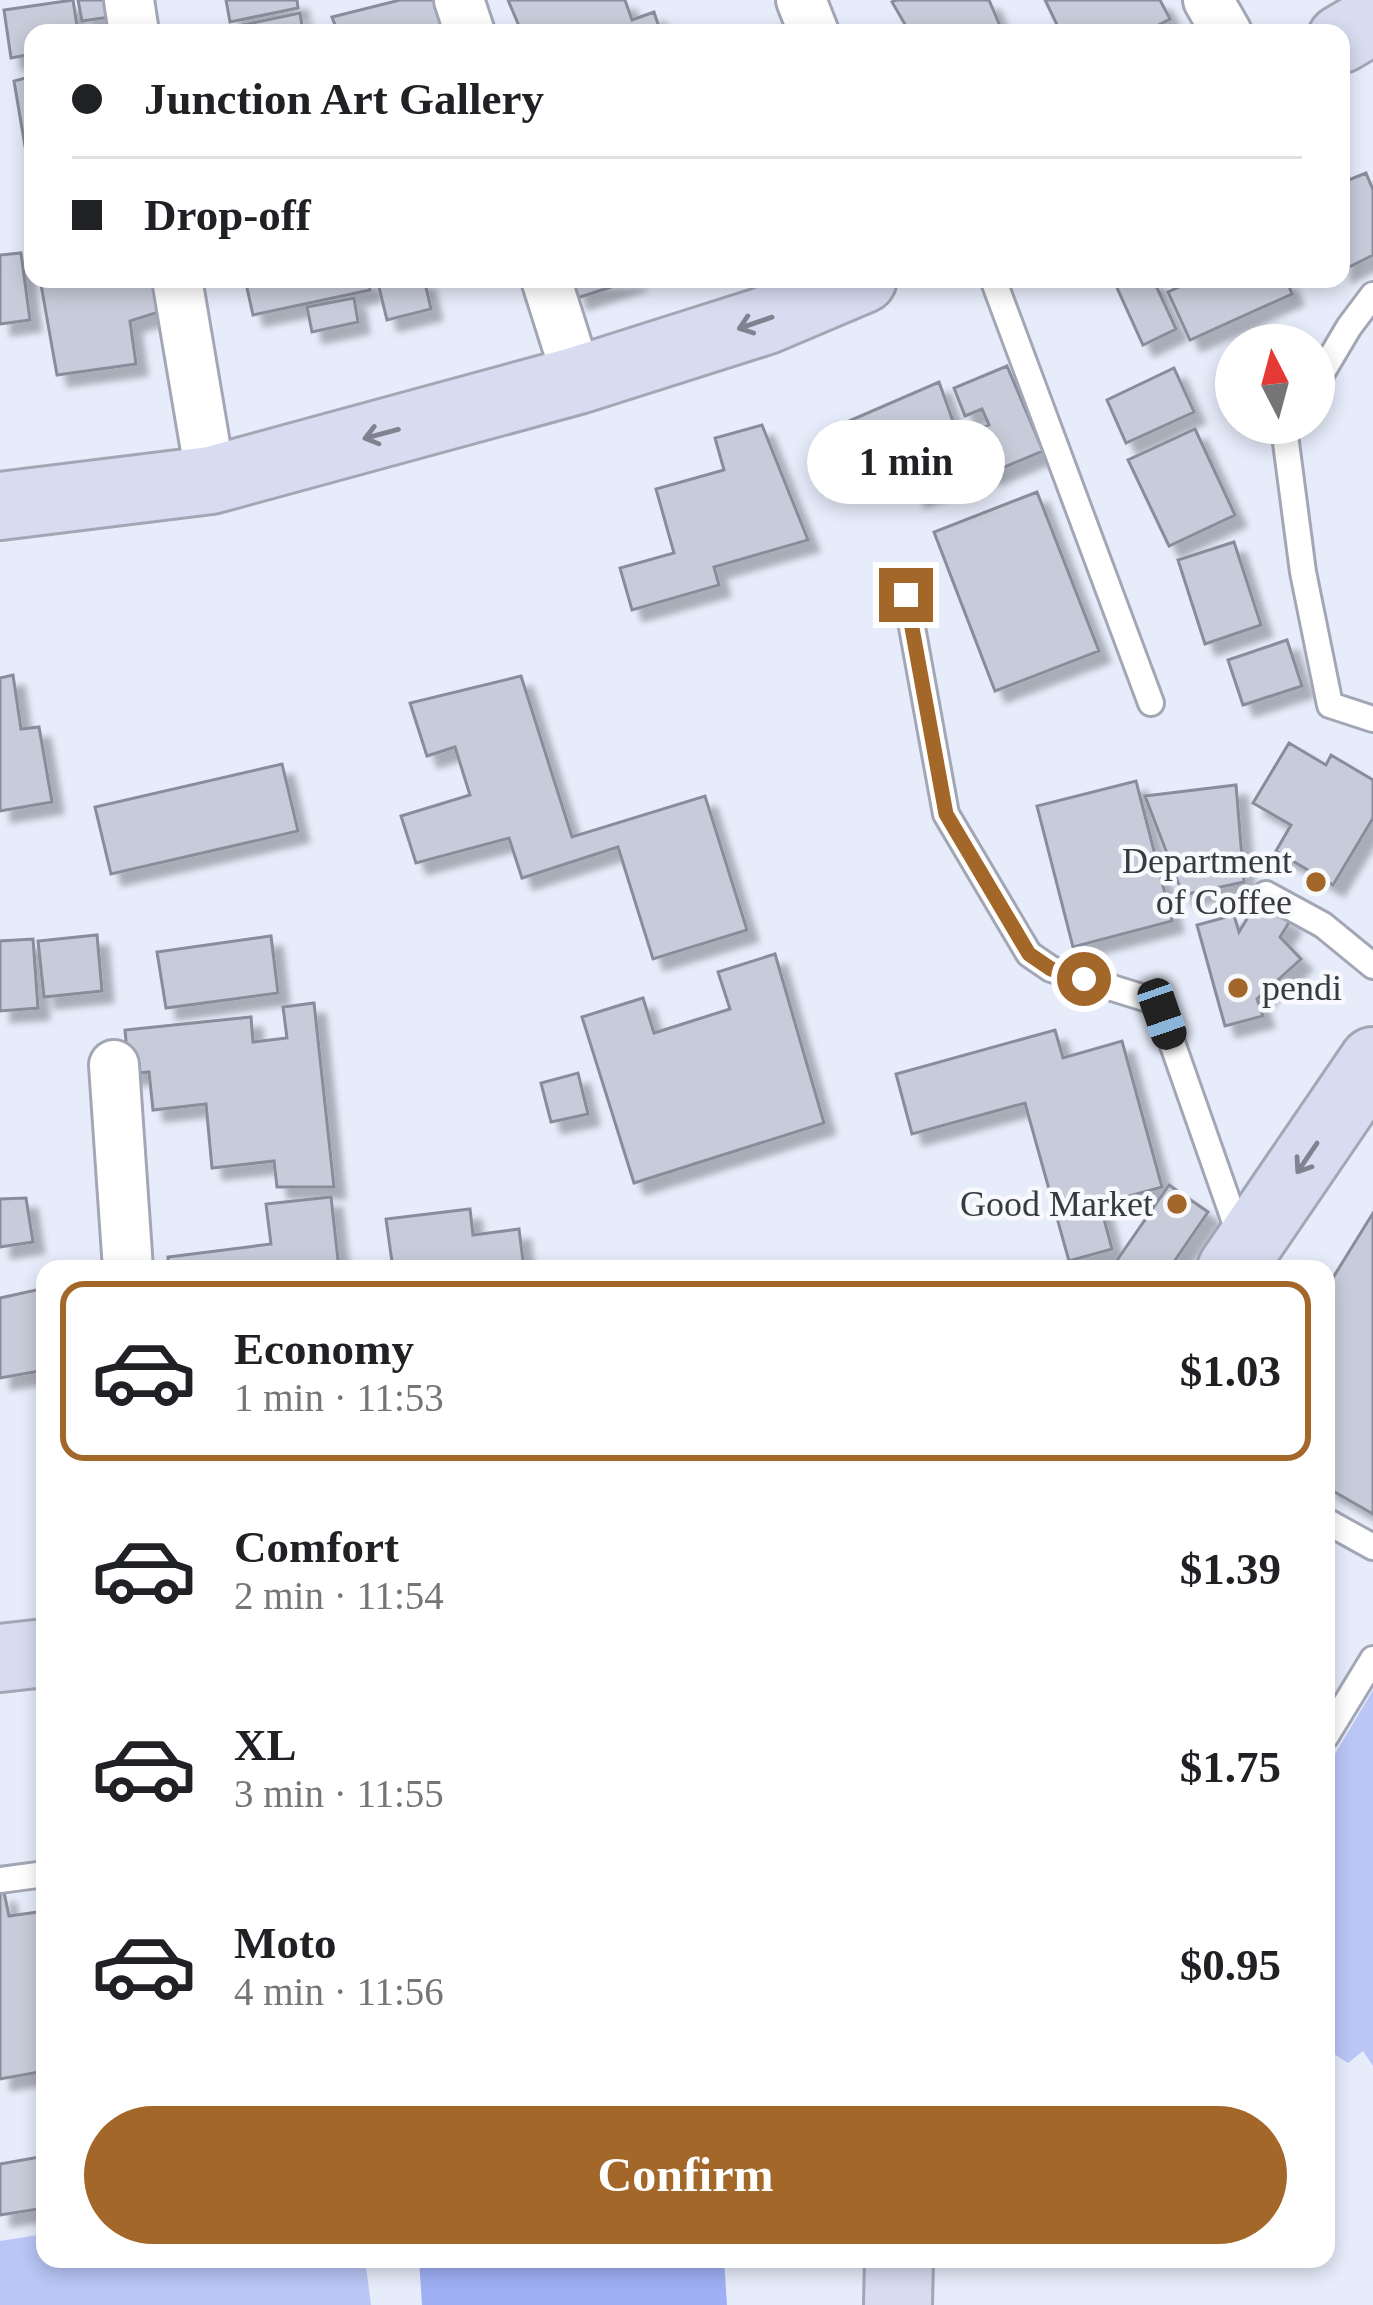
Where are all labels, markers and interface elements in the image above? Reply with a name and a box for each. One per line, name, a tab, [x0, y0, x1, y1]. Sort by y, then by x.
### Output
text: Junction Art Gallery	[144, 74, 544, 124]
text: Drop-off	[144, 190, 311, 240]
one-way arrow	[736, 314, 774, 336]
north arrow	[1215, 324, 1335, 444]
map controls	[1215, 324, 1335, 444]
callout: 1 min	[807, 421, 1005, 505]
one-way arrow	[362, 424, 400, 446]
text: 1 min	[859, 440, 953, 483]
route end	[879, 568, 933, 622]
place label: Department of Coffee	[1122, 841, 1292, 922]
marker: Department of Coffee	[1303, 869, 1329, 895]
route start	[1057, 952, 1111, 1006]
place label: pendi	[1262, 968, 1342, 1008]
car	[1133, 974, 1191, 1054]
marker: pendi	[1225, 975, 1251, 1001]
one-way arrow	[1295, 1141, 1320, 1174]
place label: Good Market	[960, 1184, 1153, 1224]
marker: Good Market	[1164, 1191, 1190, 1217]
icon: car	[90, 1317, 198, 1425]
text: Economy	[234, 1324, 414, 1374]
text: $1.03	[1180, 1346, 1281, 1396]
text: 1 min · 11:53	[234, 1376, 444, 1419]
icon: car	[90, 1515, 198, 1623]
text: Comfort	[234, 1522, 399, 1572]
text: $1.39	[1180, 1544, 1281, 1594]
text: 2 min · 11:54	[234, 1574, 444, 1617]
icon: car	[90, 1713, 198, 1821]
text: XL	[234, 1720, 297, 1770]
text: $1.75	[1180, 1742, 1281, 1792]
text: 3 min · 11:55	[234, 1772, 444, 1815]
icon: car	[90, 1911, 198, 2019]
text: Moto	[234, 1918, 336, 1968]
text: $0.95	[1180, 1940, 1281, 1990]
text: 4 min · 11:56	[234, 1970, 444, 2013]
button: Confirm	[84, 2106, 1287, 2244]

